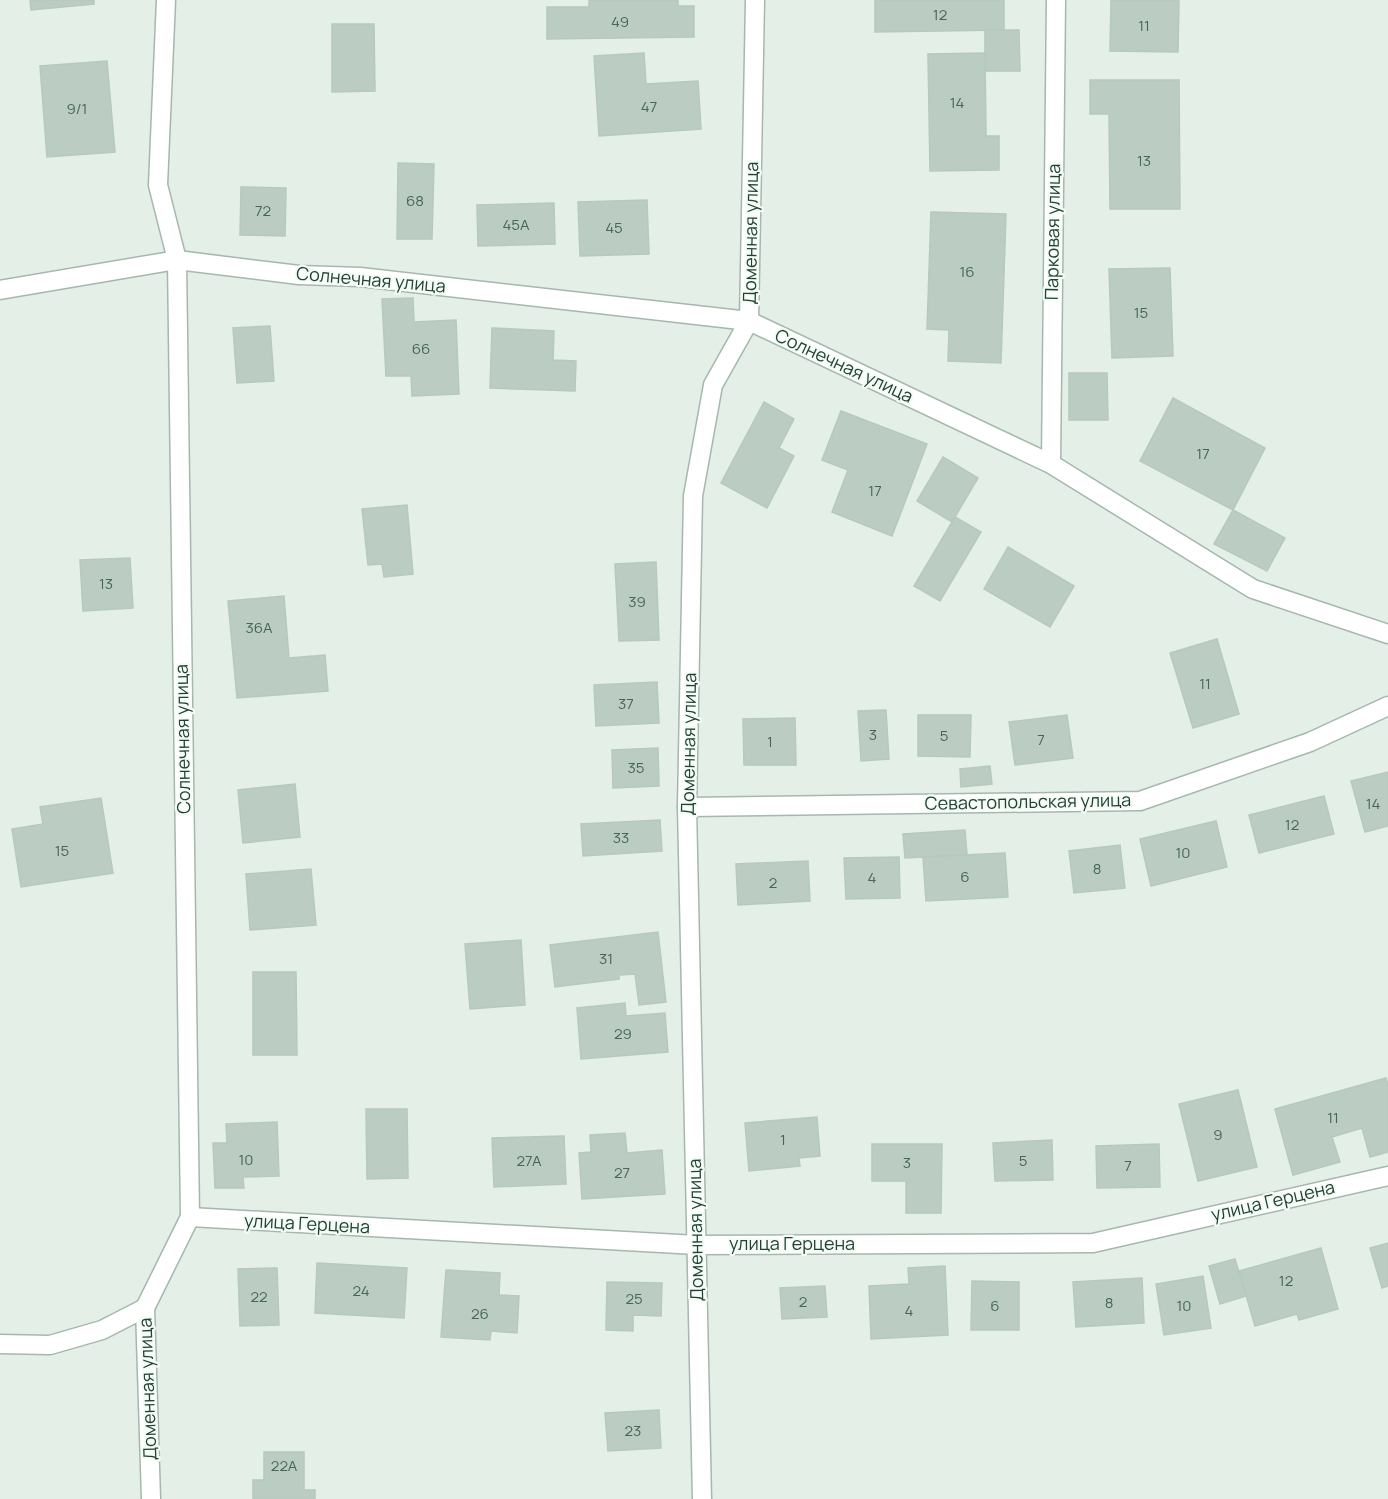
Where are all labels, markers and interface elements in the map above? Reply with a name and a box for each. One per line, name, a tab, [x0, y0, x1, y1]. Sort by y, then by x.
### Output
house number: 12	[933, 4, 947, 25]
house number: 49	[611, 11, 629, 32]
house number: 11	[1138, 15, 1150, 36]
house number: 14	[950, 92, 964, 113]
house number: 47	[641, 96, 657, 117]
house number: 9/1	[67, 98, 87, 119]
house number: 13	[1137, 150, 1151, 171]
street label: Доменная улица	[737, 162, 763, 304]
street label: Парковая улица	[1039, 164, 1065, 300]
house number: 68	[406, 190, 424, 211]
house number: 72	[255, 200, 271, 221]
house number: 45А	[502, 214, 530, 235]
house number: 45	[605, 217, 623, 238]
street label: Солнечная улица	[295, 261, 447, 297]
house number: 16	[959, 261, 975, 282]
house number: 15	[1134, 302, 1148, 323]
street label: Солнечная улица	[771, 323, 917, 408]
house number: 66	[412, 338, 430, 359]
house number: 17	[1196, 443, 1210, 464]
house number: 17	[868, 480, 882, 501]
house number: 13	[99, 573, 113, 594]
house number: 39	[628, 591, 646, 612]
house number: 36А	[245, 617, 273, 638]
street label: Солнечная улица	[169, 664, 195, 814]
street label: Доменная улица	[675, 673, 701, 815]
house number: 11	[1199, 673, 1211, 694]
house number: 37	[618, 693, 634, 714]
house number: 3	[869, 724, 877, 745]
house number: 5	[940, 725, 948, 746]
house number: 7	[1037, 729, 1045, 750]
house number: 1	[767, 731, 773, 752]
house number: 35	[628, 757, 644, 778]
street label: Севастопольская улица	[925, 787, 1131, 815]
house number: 14	[1366, 793, 1380, 814]
house number: 12	[1285, 814, 1299, 835]
house number: 33	[613, 827, 629, 848]
house number: 15	[55, 840, 69, 861]
house number: 10	[1176, 842, 1191, 863]
house number: 8	[1093, 858, 1101, 879]
house number: 6	[960, 866, 970, 887]
house number: 4	[868, 867, 877, 888]
house number: 2	[769, 872, 777, 893]
house number: 31	[599, 948, 613, 969]
house number: 29	[614, 1023, 632, 1044]
house number: 11	[1327, 1107, 1339, 1128]
house number: 9	[1213, 1124, 1223, 1145]
house number: 1	[780, 1129, 786, 1150]
house number: 10	[239, 1149, 254, 1170]
house number: 27А	[517, 1150, 542, 1171]
house number: 5	[1019, 1150, 1027, 1171]
house number: 3	[903, 1152, 911, 1173]
house number: 7	[1124, 1155, 1132, 1176]
street label: Доменная улица	[682, 1159, 708, 1301]
house number: 27	[614, 1162, 630, 1183]
street label: улица Герцена	[1209, 1174, 1337, 1226]
street label: улица Герцена	[243, 1208, 371, 1238]
street label: улица Герцена	[729, 1231, 855, 1255]
house number: 12	[1279, 1270, 1293, 1291]
house number: 24	[352, 1280, 370, 1301]
house number: 22	[250, 1286, 268, 1307]
house number: 25	[625, 1288, 643, 1309]
house number: 2	[799, 1291, 807, 1312]
house number: 8	[1105, 1292, 1113, 1313]
house number: 6	[990, 1295, 1000, 1316]
house number: 10	[1177, 1295, 1192, 1316]
house number: 4	[905, 1300, 914, 1321]
house number: 26	[471, 1303, 489, 1324]
street label: Доменная улица	[133, 1317, 161, 1461]
house number: 23	[625, 1420, 641, 1441]
house number: 22А	[271, 1455, 298, 1476]

